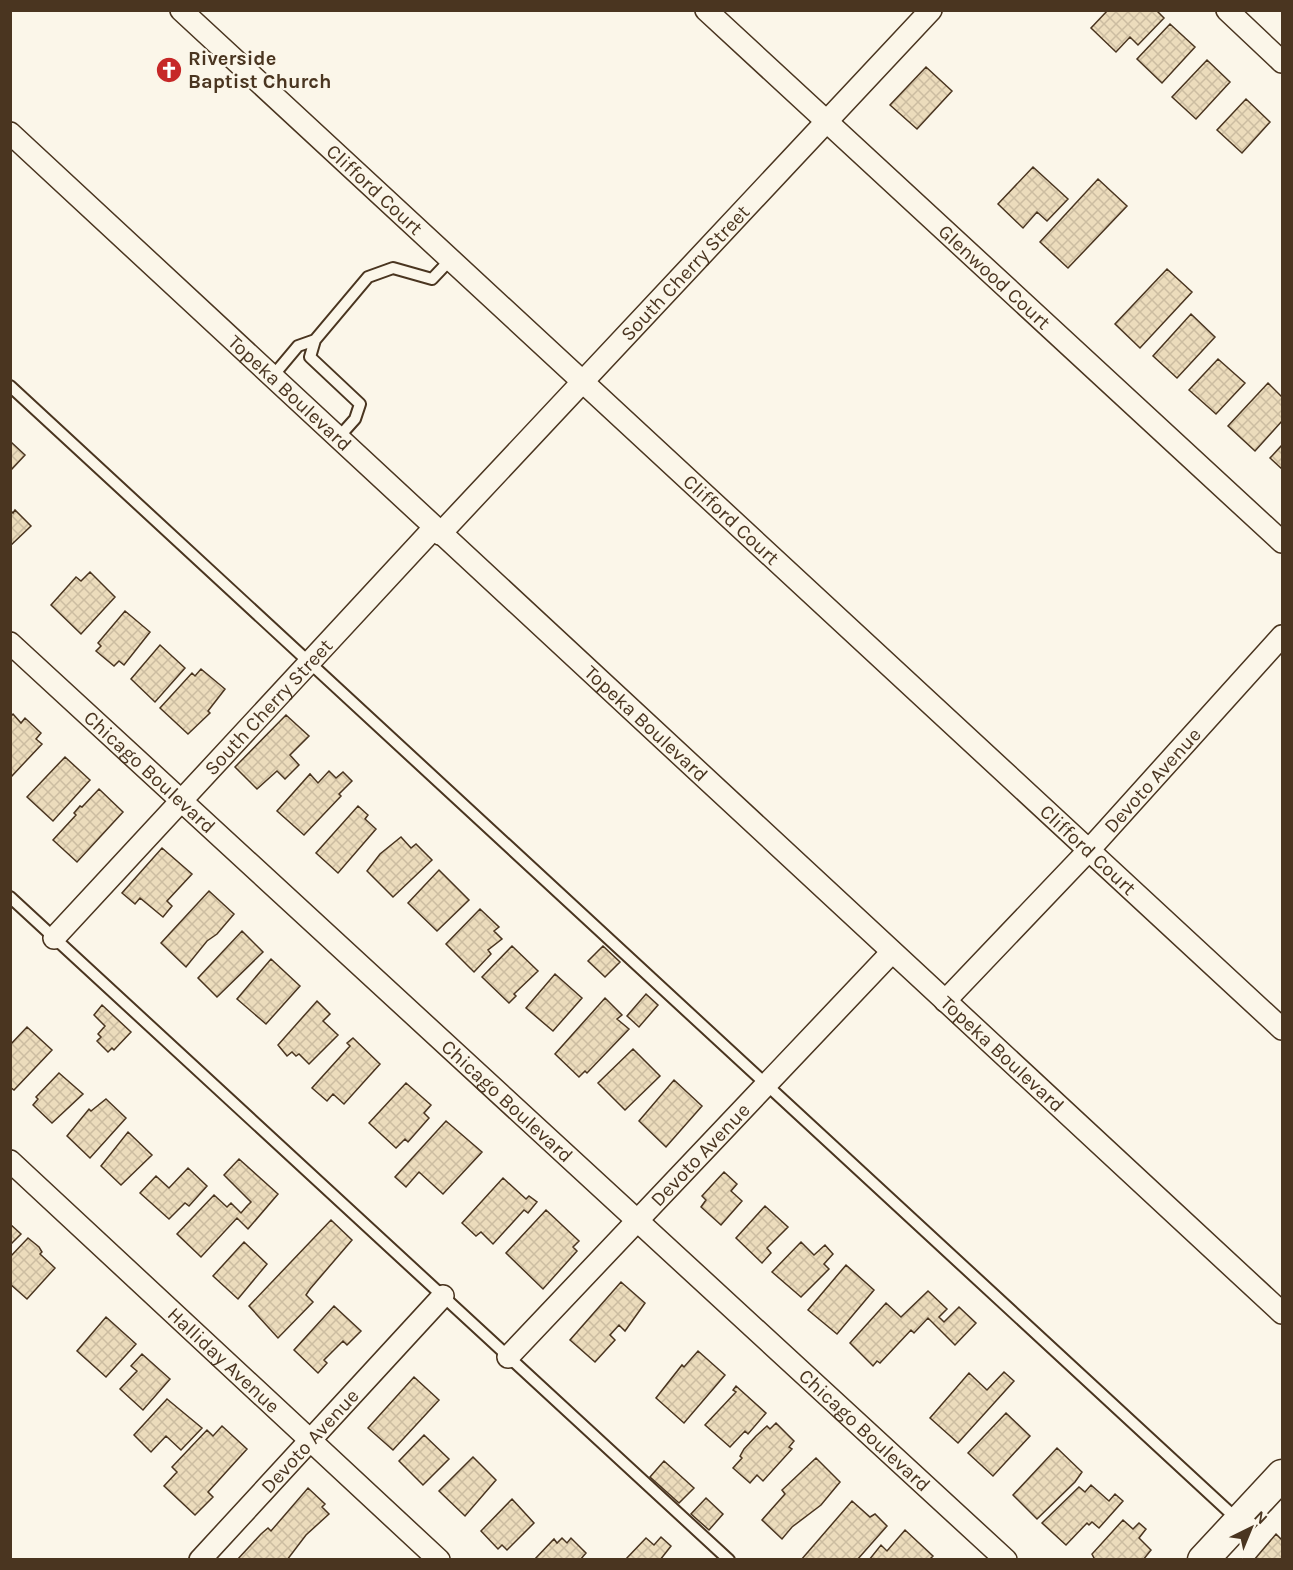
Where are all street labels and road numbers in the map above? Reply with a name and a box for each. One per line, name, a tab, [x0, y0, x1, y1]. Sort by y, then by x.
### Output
street label: Clifford Court	[322, 140, 427, 240]
street label: South Cherry Street	[616, 200, 755, 346]
street label: Glenwood Court	[934, 220, 1055, 335]
street label: Topeka Boulevard	[223, 330, 356, 456]
street label: Clifford Court	[678, 470, 784, 570]
street label: South Cherry Street	[200, 634, 338, 780]
street label: Topeka Boulevard	[580, 661, 712, 787]
street label: Chicago Boulevard	[79, 706, 220, 838]
street label: Devoto Avenue	[1099, 723, 1206, 838]
street label: Clifford Court	[1035, 800, 1141, 900]
street label: Topeka Boulevard	[936, 991, 1069, 1117]
street label: Chicago Boulevard	[437, 1035, 577, 1167]
street label: Devoto Avenue	[646, 1098, 755, 1211]
street label: Halliday Avenue	[163, 1303, 284, 1418]
street label: Chicago Boulevard	[794, 1364, 935, 1497]
street label: Devoto Avenue	[256, 1384, 364, 1498]

